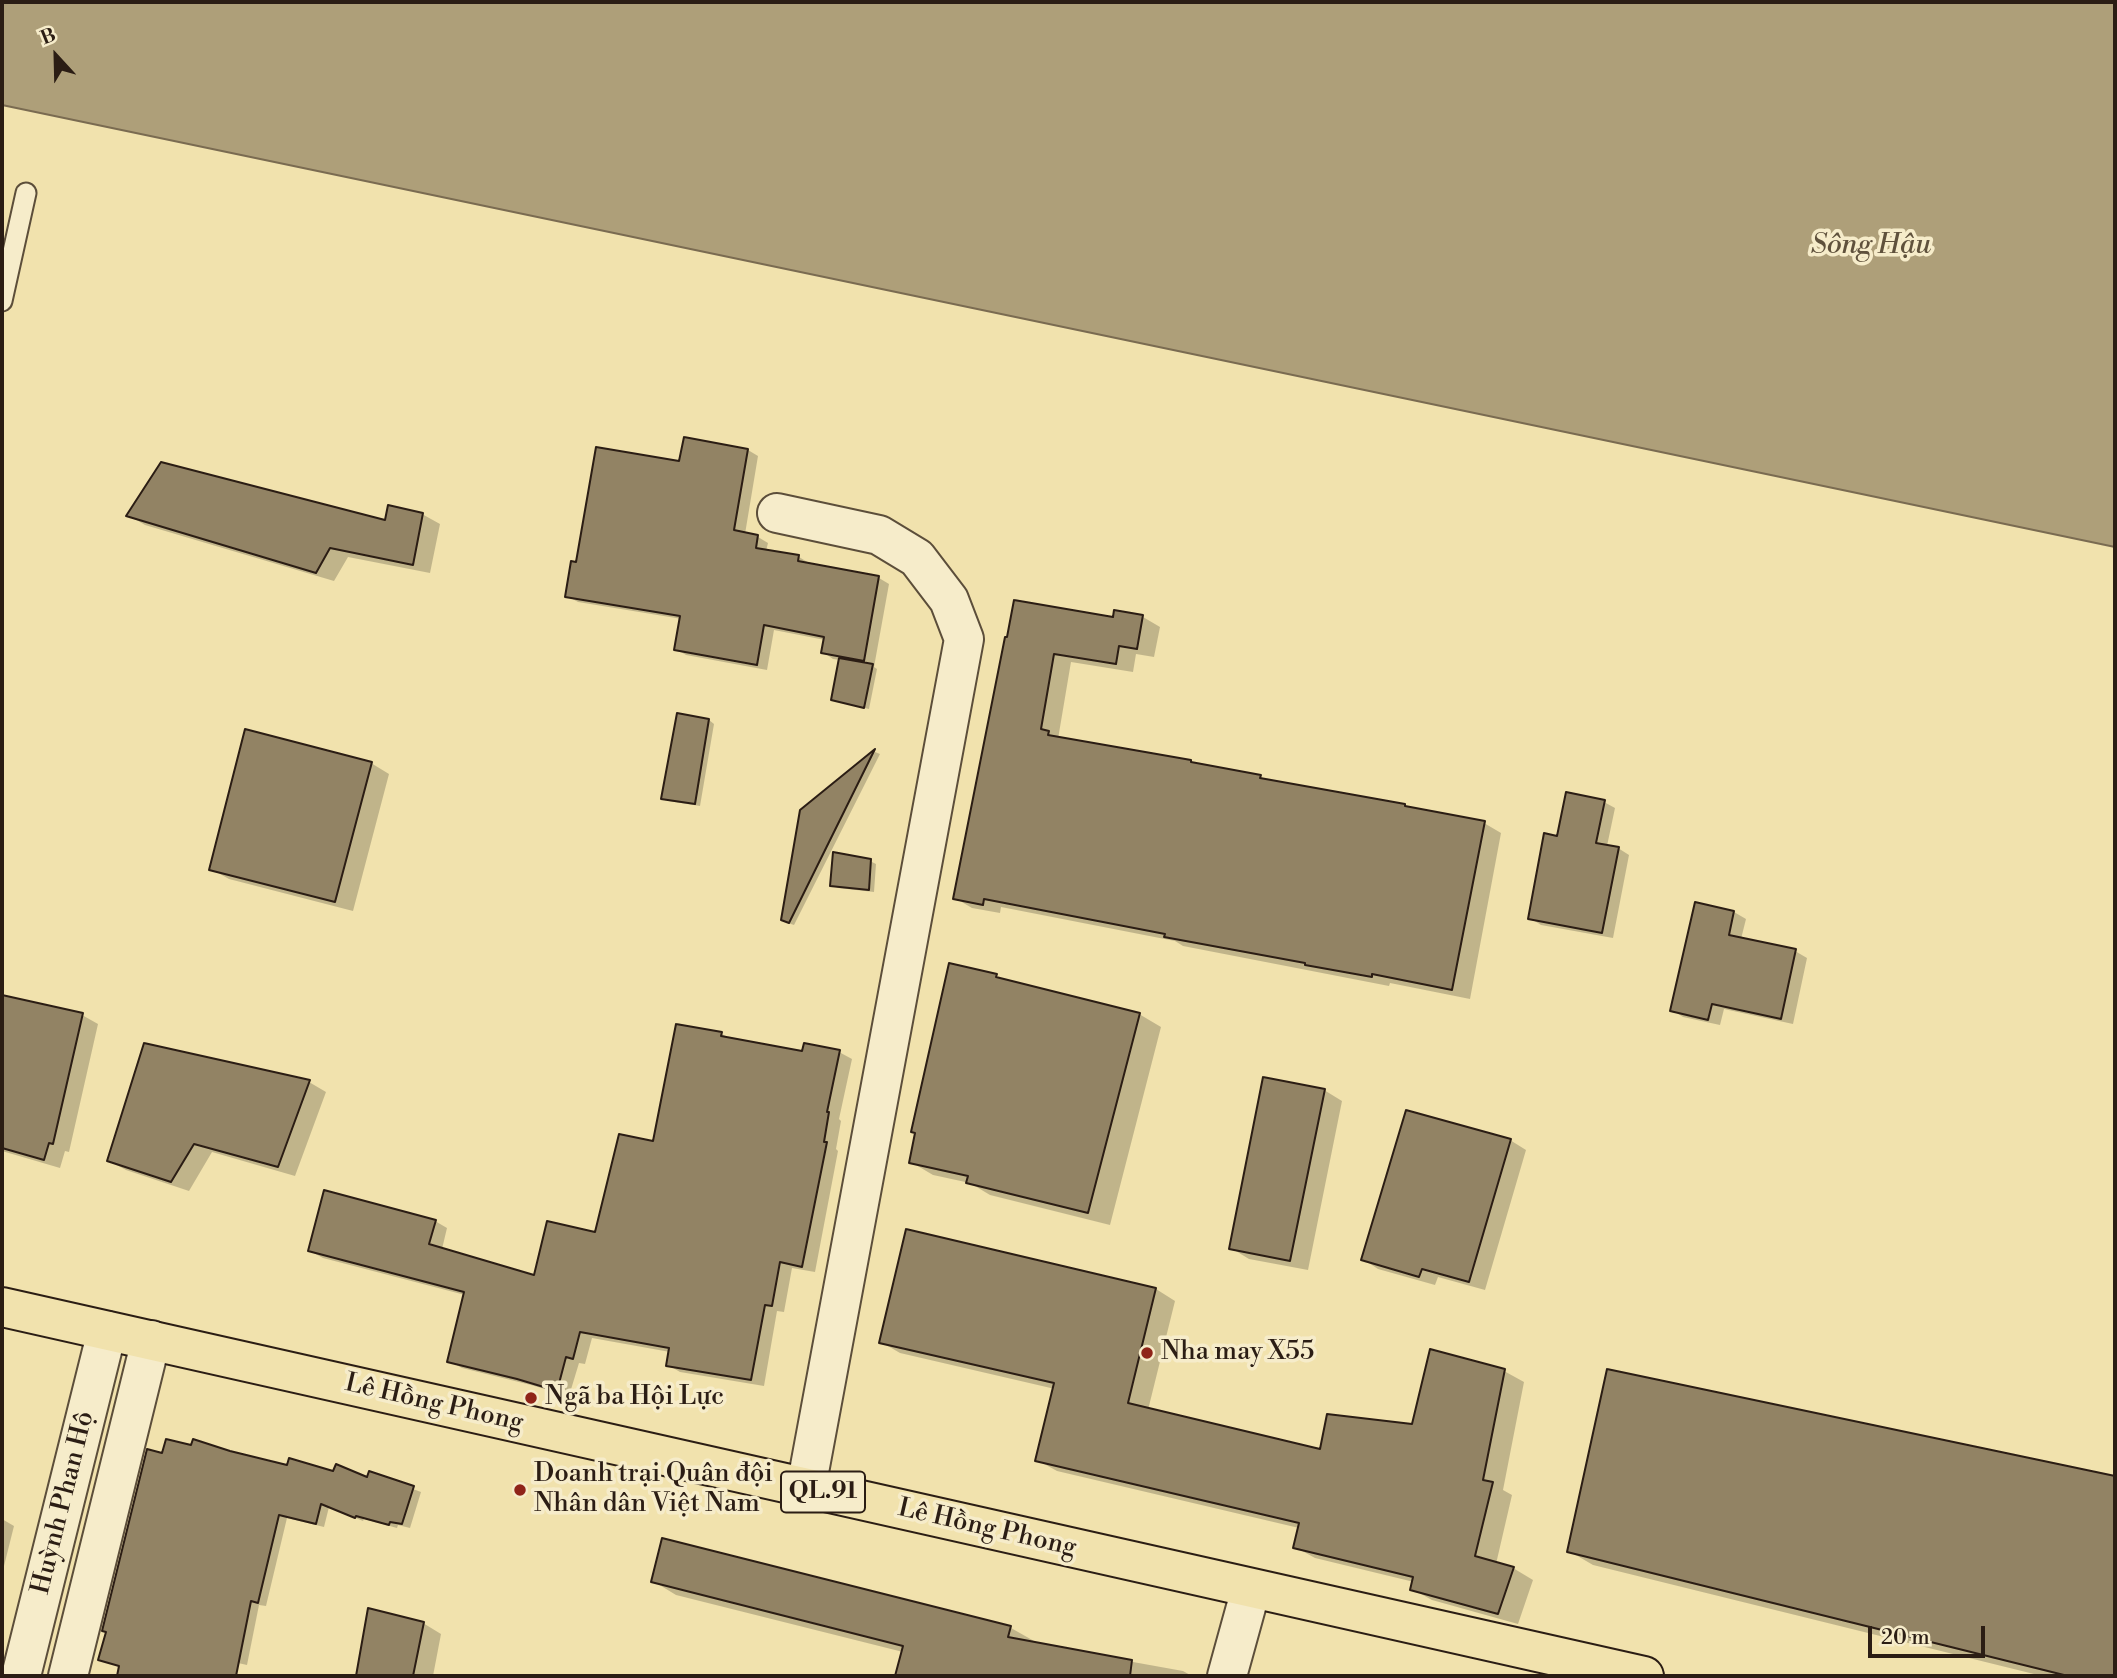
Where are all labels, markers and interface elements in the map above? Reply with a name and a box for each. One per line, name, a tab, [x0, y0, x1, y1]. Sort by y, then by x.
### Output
north arrow	[21, 21, 91, 91]
text: B	[37, 23, 59, 50]
water label: Sông Hậu	[1811, 229, 1931, 263]
place label: Nha may X55	[1161, 1337, 1314, 1369]
marker: Nha may X55	[1139, 1345, 1155, 1361]
street label: Lê Hồng Phong	[342, 1368, 526, 1440]
place label: Ngã ba Hội Lực	[545, 1382, 724, 1414]
marker: Ngã ba Hội Lực	[523, 1390, 539, 1406]
street label: Huỳnh Phan Hộ	[26, 1408, 102, 1598]
place label: Doanh trại Quân đội Nhân dân Việt Nam	[534, 1459, 773, 1520]
road number: QL.91	[781, 1472, 865, 1512]
marker: Doanh trại Quân đội Nhân dân Việt Nam	[512, 1482, 528, 1498]
street label: Lê Hồng Phong	[895, 1493, 1079, 1565]
scale bar	[1872, 1612, 1989, 1656]
text: 20 m	[1881, 1625, 1930, 1651]

